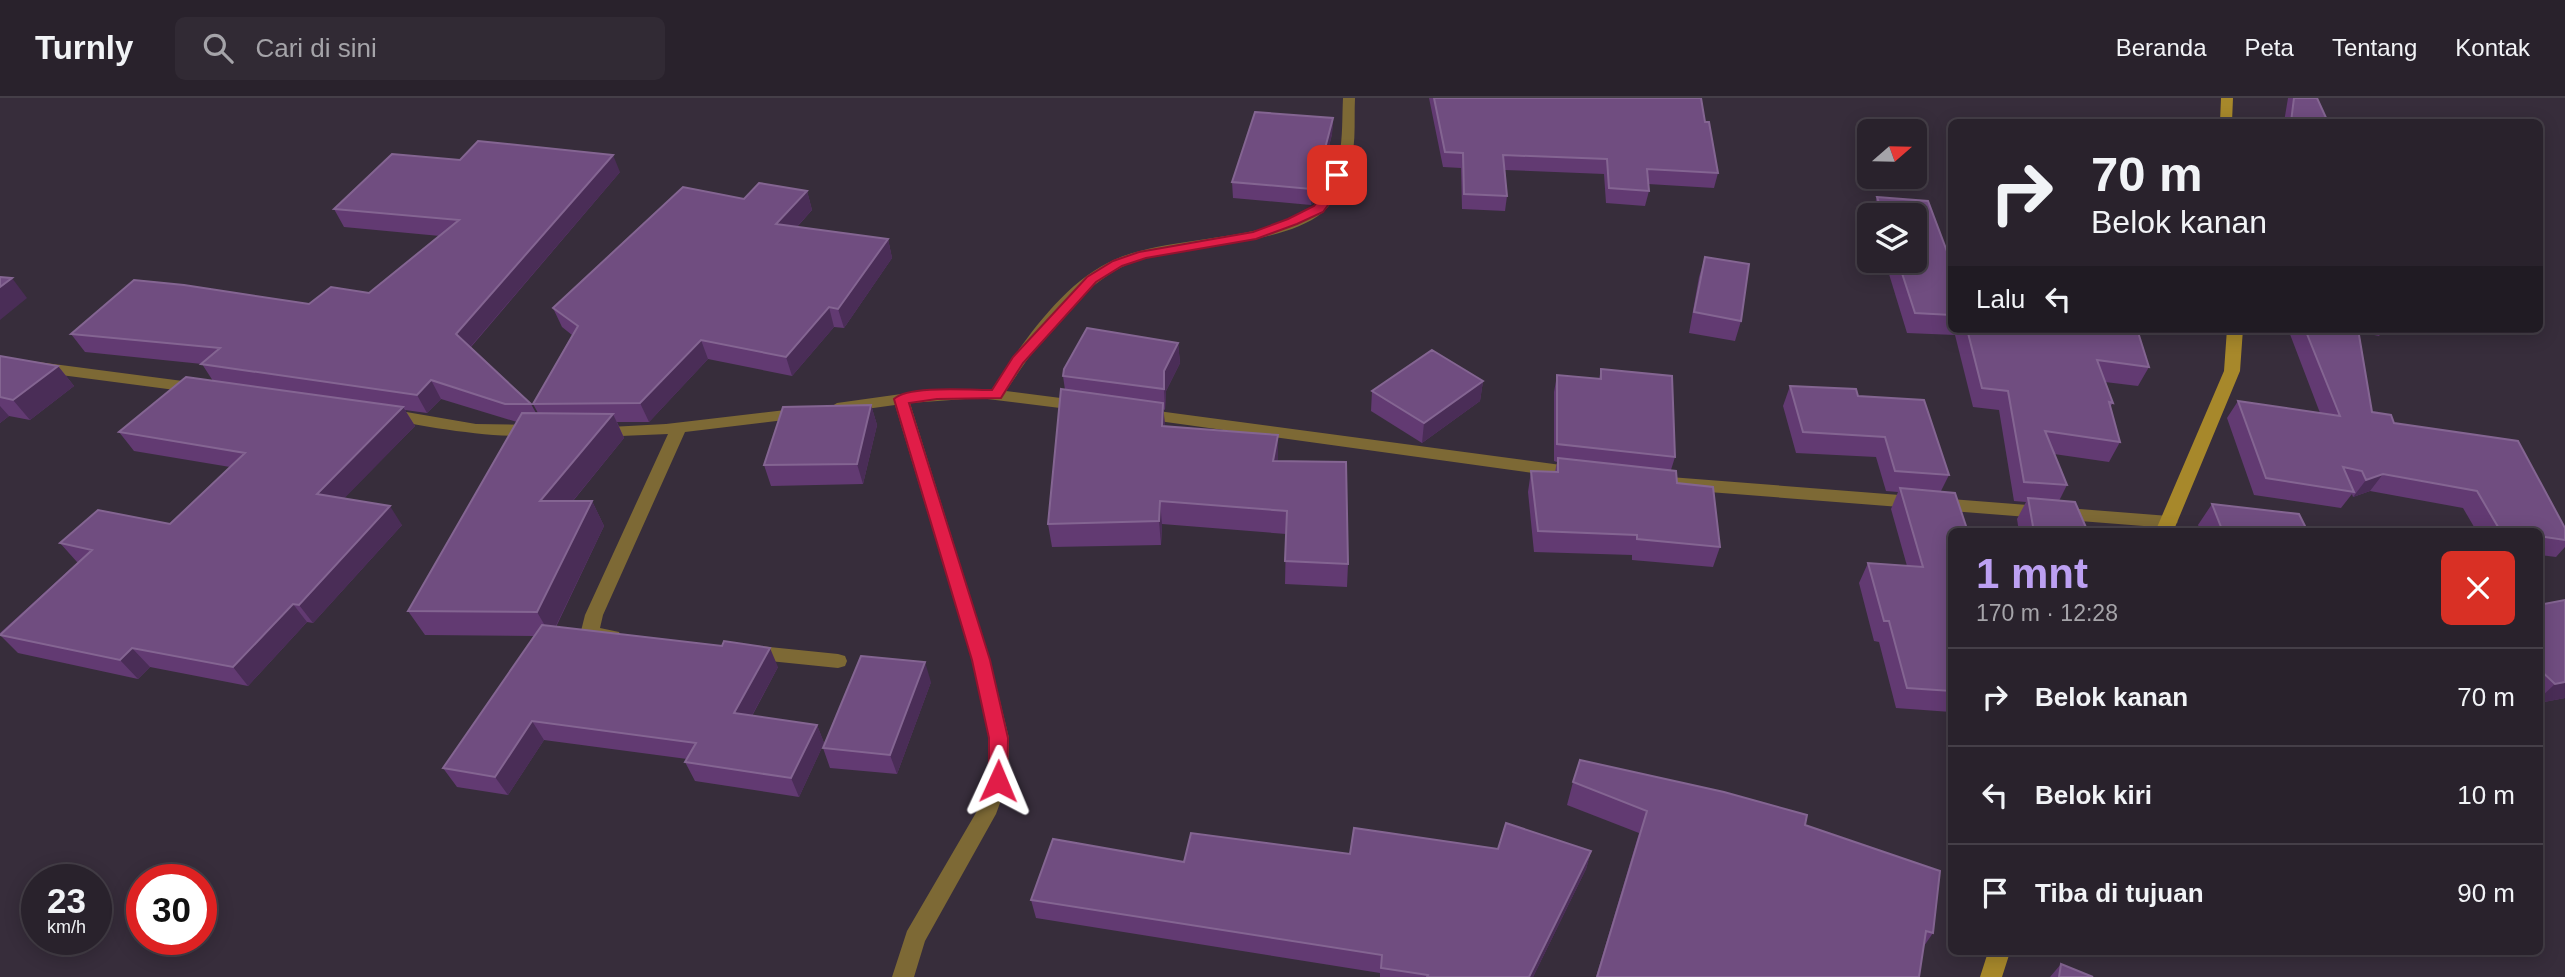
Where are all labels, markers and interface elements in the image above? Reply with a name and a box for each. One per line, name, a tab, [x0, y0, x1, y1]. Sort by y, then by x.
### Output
search box	[175, 17, 665, 80]
text: Turnly	[35, 29, 133, 66]
icon: search	[199, 29, 237, 67]
text: Cari di sini	[255, 33, 377, 63]
text: Beranda	[2116, 34, 2207, 61]
text: Peta	[2245, 34, 2294, 61]
text: Tentang	[2332, 34, 2417, 61]
text: Kontak	[2455, 34, 2530, 61]
north arrow	[1857, 119, 1927, 189]
map controls	[1857, 119, 1927, 273]
pin	[1307, 145, 1367, 205]
icon: right	[1976, 147, 2067, 238]
text: 70 m	[2091, 147, 2203, 201]
icon: arrive	[1318, 156, 1356, 194]
button: layers	[1857, 203, 1927, 273]
text: Belok kanan	[2091, 204, 2267, 240]
icon: left	[2039, 280, 2077, 318]
text: Lalu	[1976, 284, 2025, 314]
text: 1 mnt	[1976, 550, 2088, 597]
button: close	[2441, 551, 2515, 625]
text: 170 m · 12:28	[1976, 600, 2118, 626]
icon: right	[1976, 678, 2014, 716]
text: Belok kanan	[2035, 682, 2188, 712]
text: 70 m	[2457, 682, 2515, 712]
position arrow	[961, 744, 1035, 818]
icon: left	[1976, 776, 2014, 814]
text: Belok kiri	[2035, 780, 2152, 810]
text: 10 m	[2457, 780, 2515, 810]
speed limit sign: 30	[126, 864, 217, 955]
icon: arrive	[1976, 874, 2014, 912]
text: Tiba di tujuan	[2035, 878, 2204, 908]
text: 90 m	[2457, 878, 2515, 908]
text: 23	[47, 881, 86, 920]
text: km/h	[47, 917, 86, 937]

